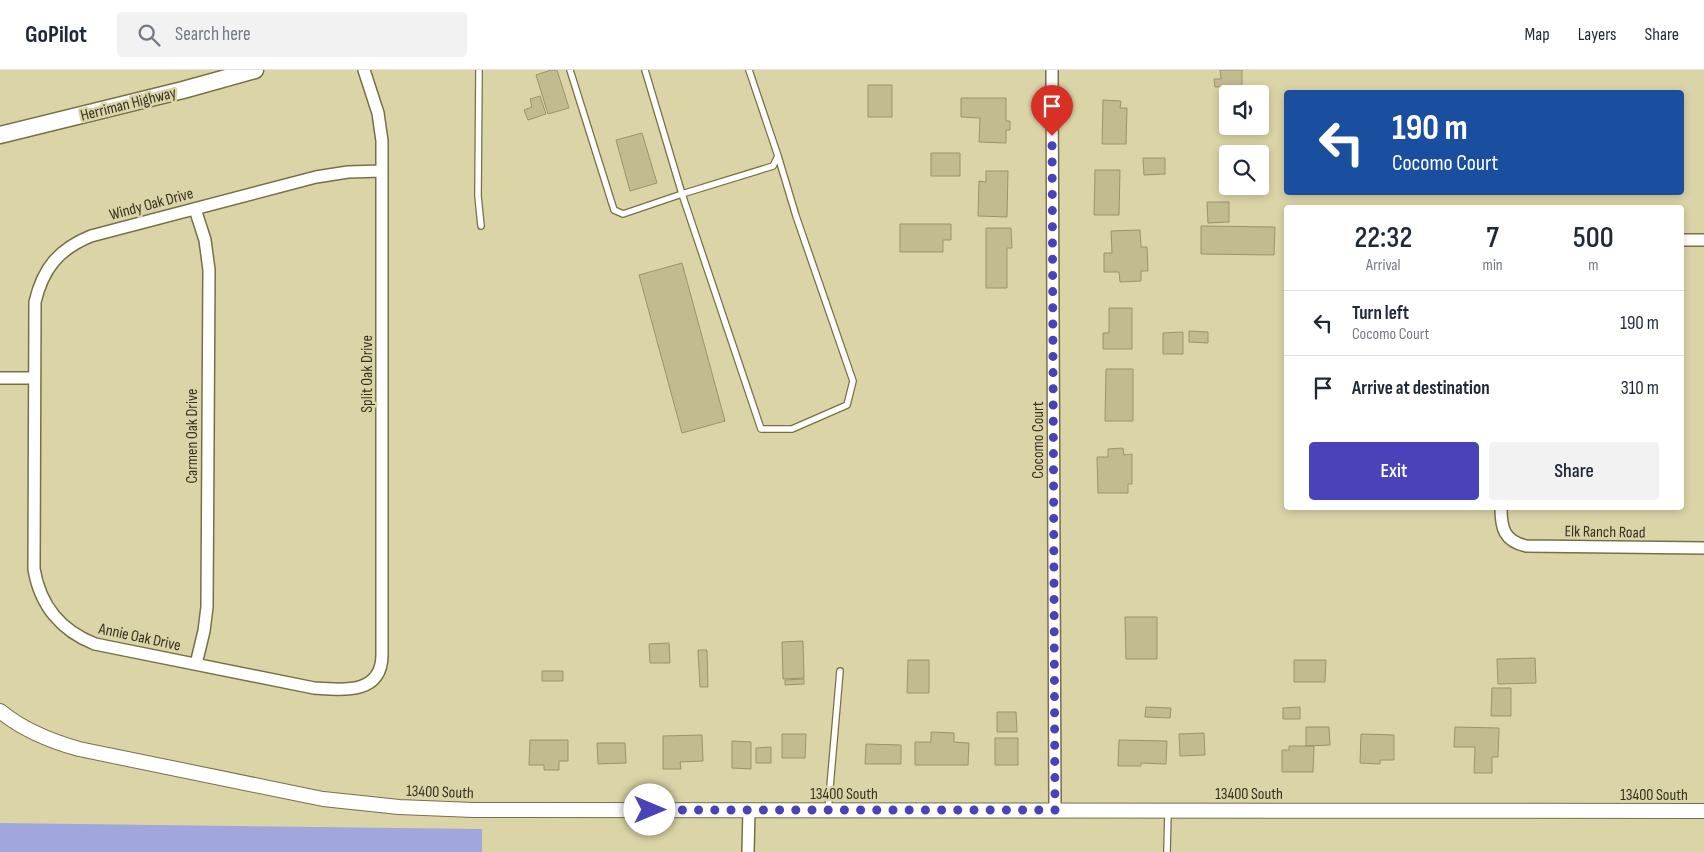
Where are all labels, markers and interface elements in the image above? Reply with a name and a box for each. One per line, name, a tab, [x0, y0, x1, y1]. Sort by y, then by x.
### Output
search box	[117, 12, 467, 57]
text: GoPilot	[25, 20, 87, 49]
icon: search	[135, 21, 163, 49]
text: Search here	[175, 23, 251, 46]
text: Map	[1525, 24, 1550, 45]
text: Layers	[1578, 24, 1617, 45]
text: Share	[1645, 24, 1679, 45]
street label: Herriman Highway	[79, 83, 178, 126]
pin	[1031, 85, 1073, 136]
map controls	[1219, 85, 1269, 195]
button: sound	[1219, 85, 1269, 135]
icon: arrive	[1038, 92, 1066, 120]
text: 190 m	[1392, 107, 1468, 150]
icon: left	[1309, 110, 1374, 175]
button: search	[1219, 145, 1269, 195]
text: Cocomo Court	[1392, 150, 1498, 177]
street label: Windy Oak Drive	[107, 184, 195, 225]
text: 22:32	[1354, 220, 1412, 256]
text: 7	[1486, 220, 1499, 256]
text: 500	[1573, 220, 1614, 256]
text: Arrival	[1366, 256, 1401, 275]
text: min	[1483, 256, 1503, 275]
text: m	[1588, 256, 1598, 275]
text: Turn left	[1352, 302, 1409, 325]
icon: left	[1309, 309, 1337, 337]
text: 190 m	[1620, 312, 1659, 335]
text: Cocomo Court	[1352, 325, 1429, 344]
street label: Split Oak Drive	[358, 335, 377, 413]
icon: arrive	[1309, 374, 1337, 402]
text: Arrive at destination	[1352, 377, 1490, 400]
text: 310 m	[1621, 377, 1659, 400]
street label: Carmen Oak Drive	[183, 389, 202, 483]
street label: Cocomo Court	[1029, 401, 1048, 479]
button: Exit	[1309, 442, 1479, 500]
button: Share	[1489, 442, 1659, 500]
street label: Elk Ranch Road	[1564, 522, 1646, 543]
street label: Annie Oak Drive	[96, 619, 182, 655]
street label: 13400 South	[406, 782, 474, 803]
position arrow	[623, 783, 675, 835]
street label: 13400 South	[810, 785, 878, 804]
street label: 13400 South	[1215, 785, 1283, 804]
street label: 13400 South	[1620, 786, 1688, 805]

